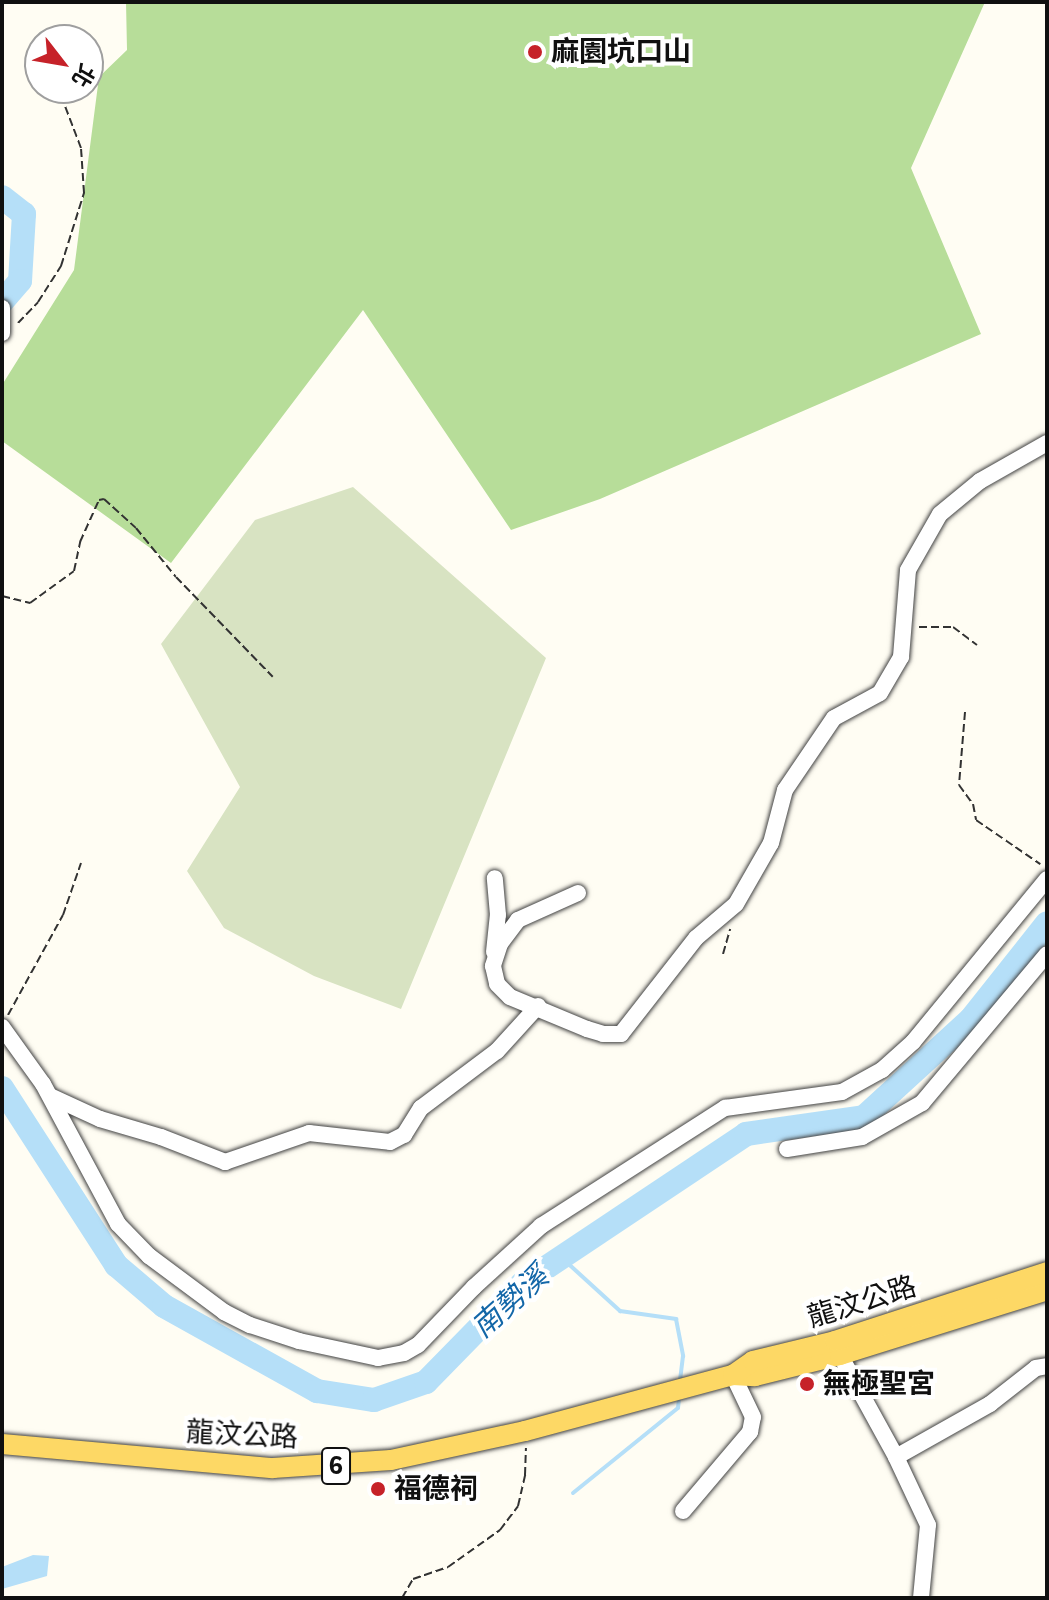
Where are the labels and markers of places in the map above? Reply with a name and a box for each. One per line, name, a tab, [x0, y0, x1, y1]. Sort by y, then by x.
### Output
place label: 麻園坑口山	[551, 35, 691, 69]
marker: 麻園坑口山	[526, 43, 544, 61]
place label: 無極聖宮	[823, 1367, 935, 1401]
marker: 無極聖宮	[798, 1375, 816, 1393]
place label: 福德祠	[394, 1472, 478, 1506]
marker: 福德祠	[369, 1480, 387, 1498]

